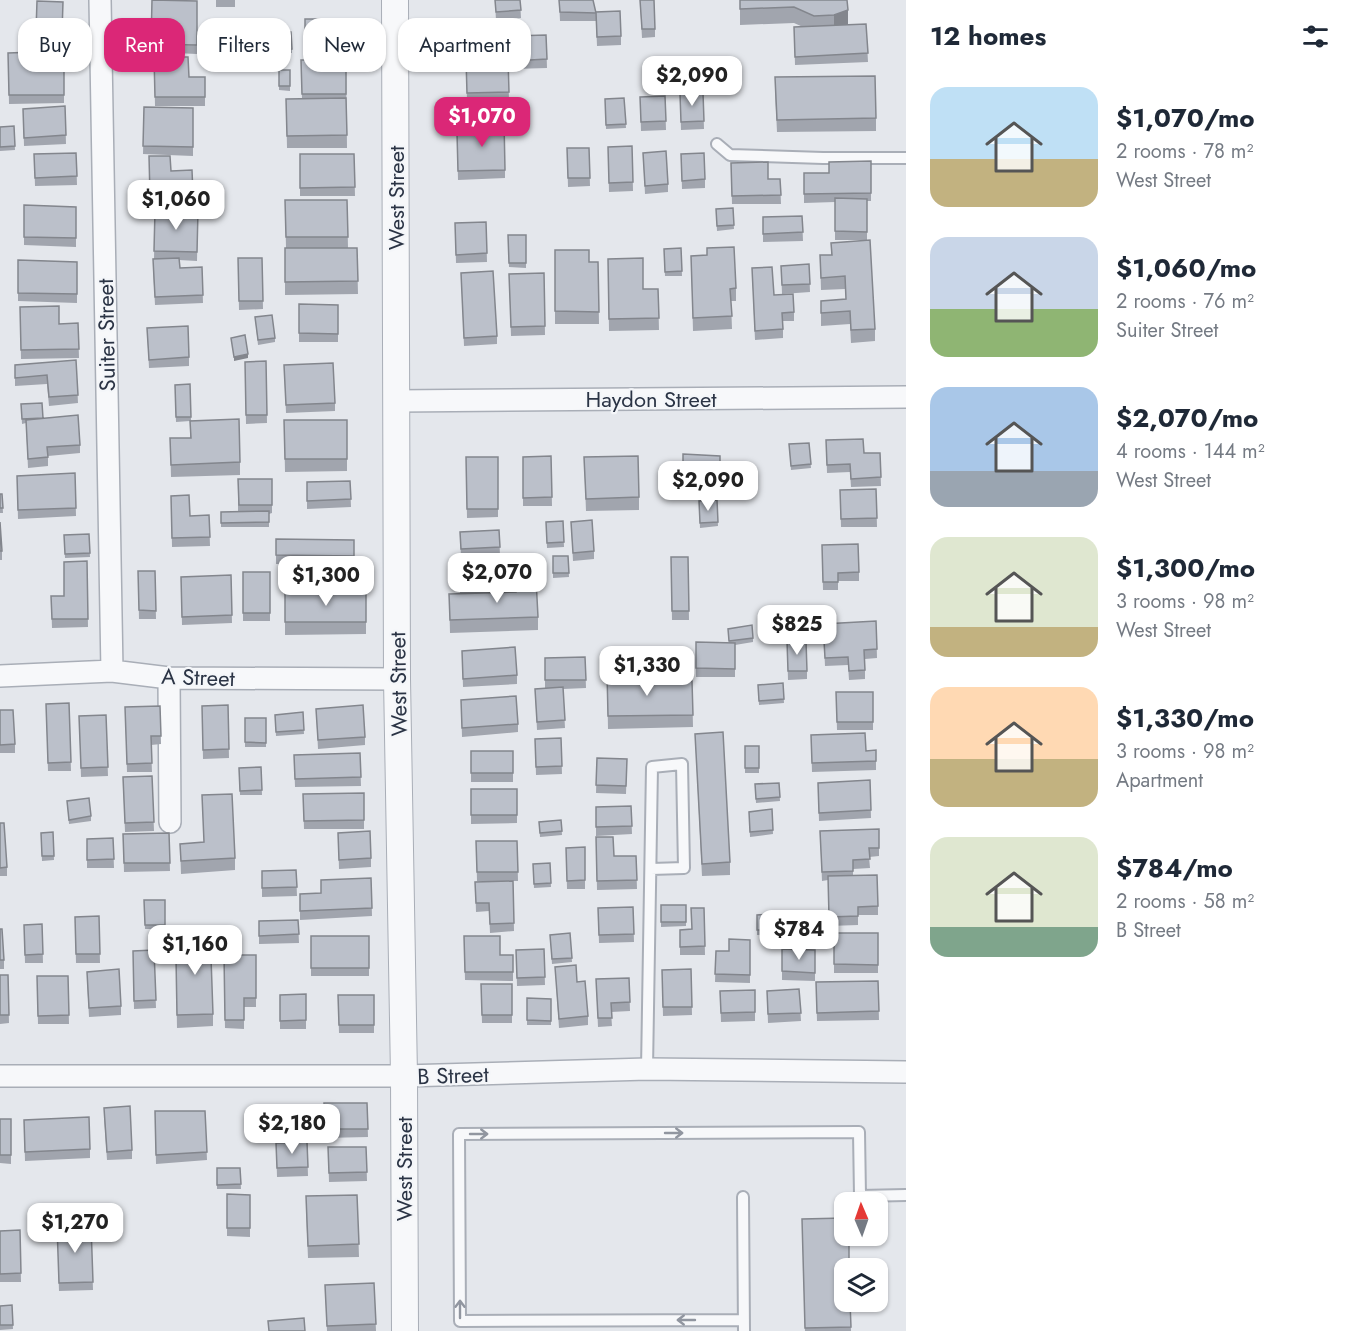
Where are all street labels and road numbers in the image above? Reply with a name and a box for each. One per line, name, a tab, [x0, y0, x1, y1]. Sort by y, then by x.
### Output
street label: West Street	[380, 145, 412, 250]
street label: Suiter Street	[89, 278, 123, 392]
street label: Haydon Street	[585, 383, 717, 415]
street label: West Street	[381, 631, 415, 737]
street label: A Street	[161, 660, 236, 694]
street label: B Street	[417, 1058, 490, 1092]
street label: West Street	[388, 1116, 420, 1221]

